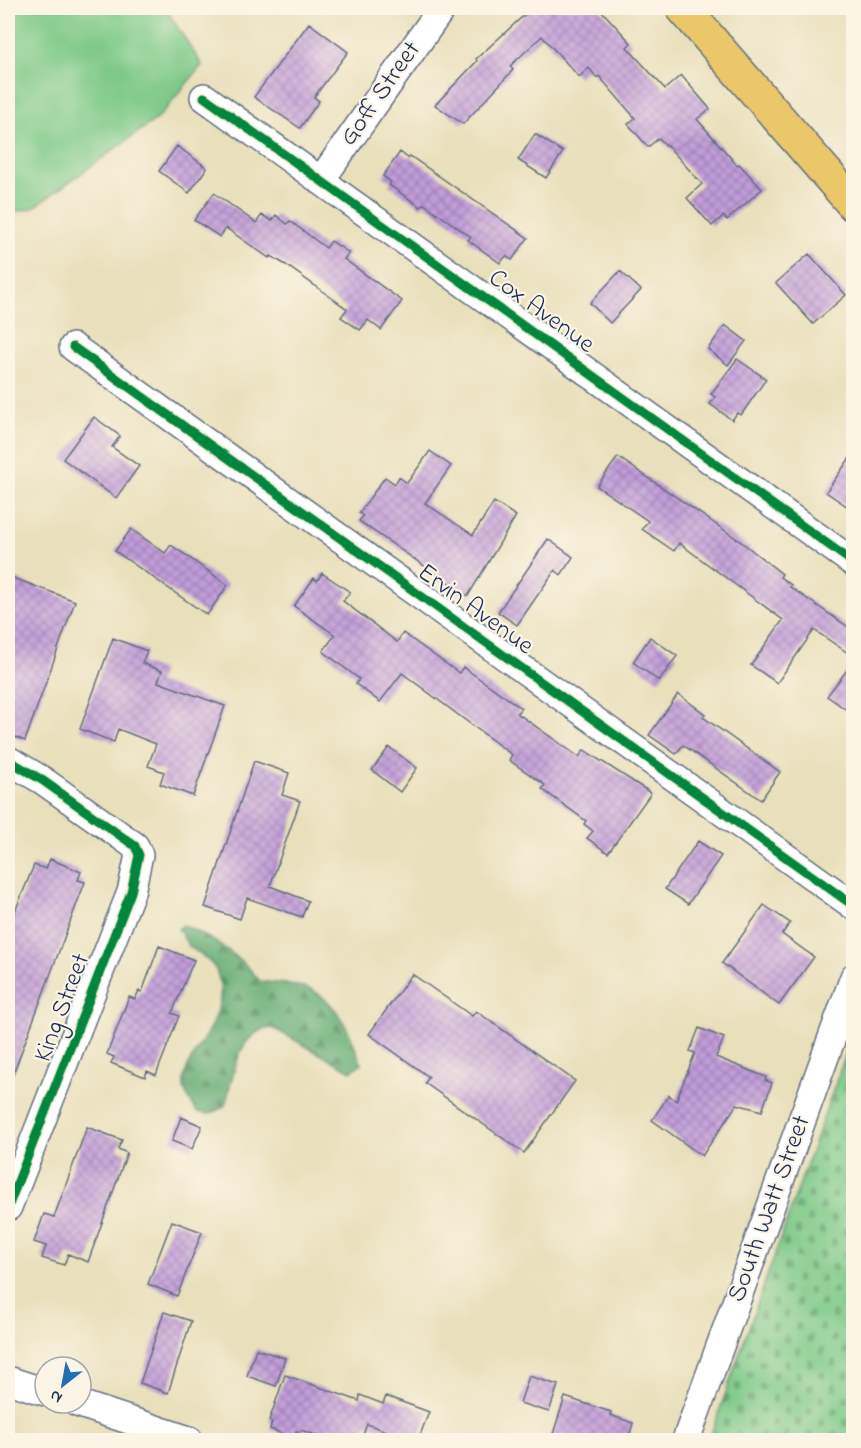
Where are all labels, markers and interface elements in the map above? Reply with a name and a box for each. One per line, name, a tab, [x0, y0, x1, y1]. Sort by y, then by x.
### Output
street label: Goff Street	[331, 34, 431, 154]
street label: Cox Avenue	[480, 260, 602, 364]
street label: Ervin Avenue	[409, 555, 541, 665]
street label: King Street	[25, 948, 101, 1068]
street label: South Watt Street	[719, 1110, 822, 1308]
north arrow	[33, 1355, 93, 1415]
text: N	[45, 1383, 67, 1409]

